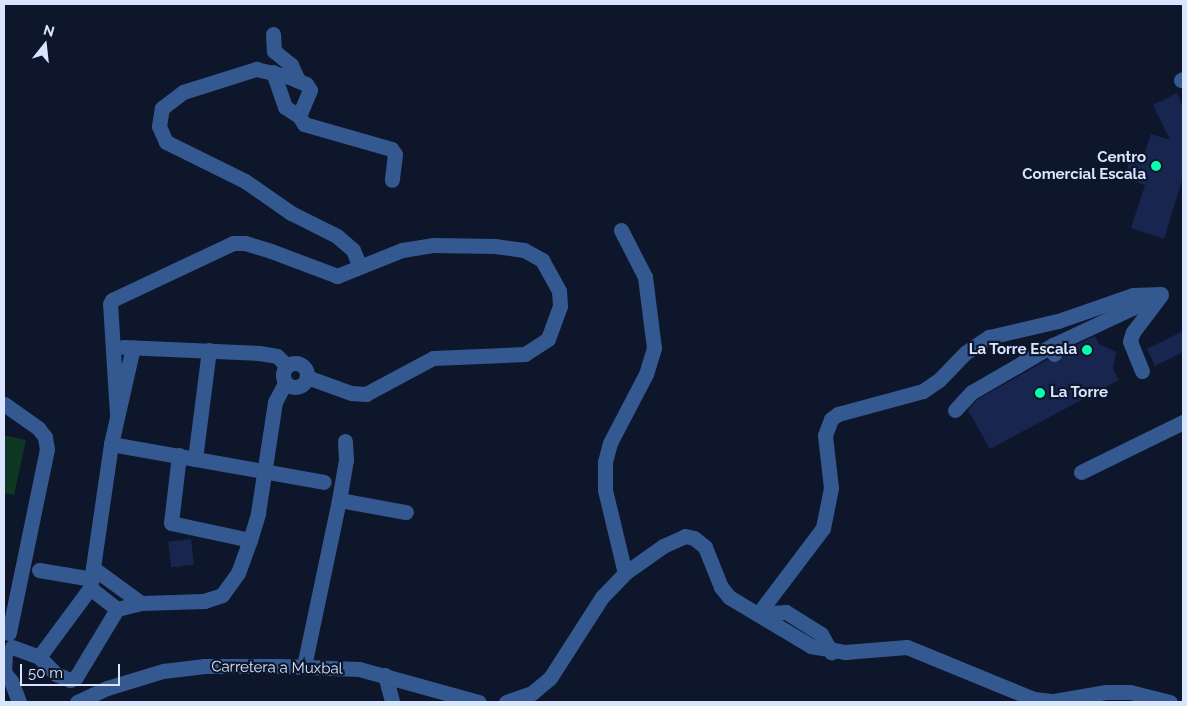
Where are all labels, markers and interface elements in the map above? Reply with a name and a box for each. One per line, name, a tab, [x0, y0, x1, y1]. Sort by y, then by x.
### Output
north arrow	[20, 20, 70, 70]
text: N	[42, 21, 56, 40]
place label: Centro Comercial Escala	[1022, 148, 1146, 183]
marker: Centro Comercial Escala	[1150, 160, 1162, 172]
place label: La Torre Escala	[968, 341, 1077, 359]
marker: La Torre Escala	[1081, 344, 1093, 356]
place label: La Torre	[1050, 384, 1108, 402]
marker: La Torre	[1034, 387, 1046, 399]
scale bar	[22, 654, 122, 686]
street label: Carretera a Muxbal	[211, 658, 343, 678]
text: 50 m	[28, 664, 63, 682]

